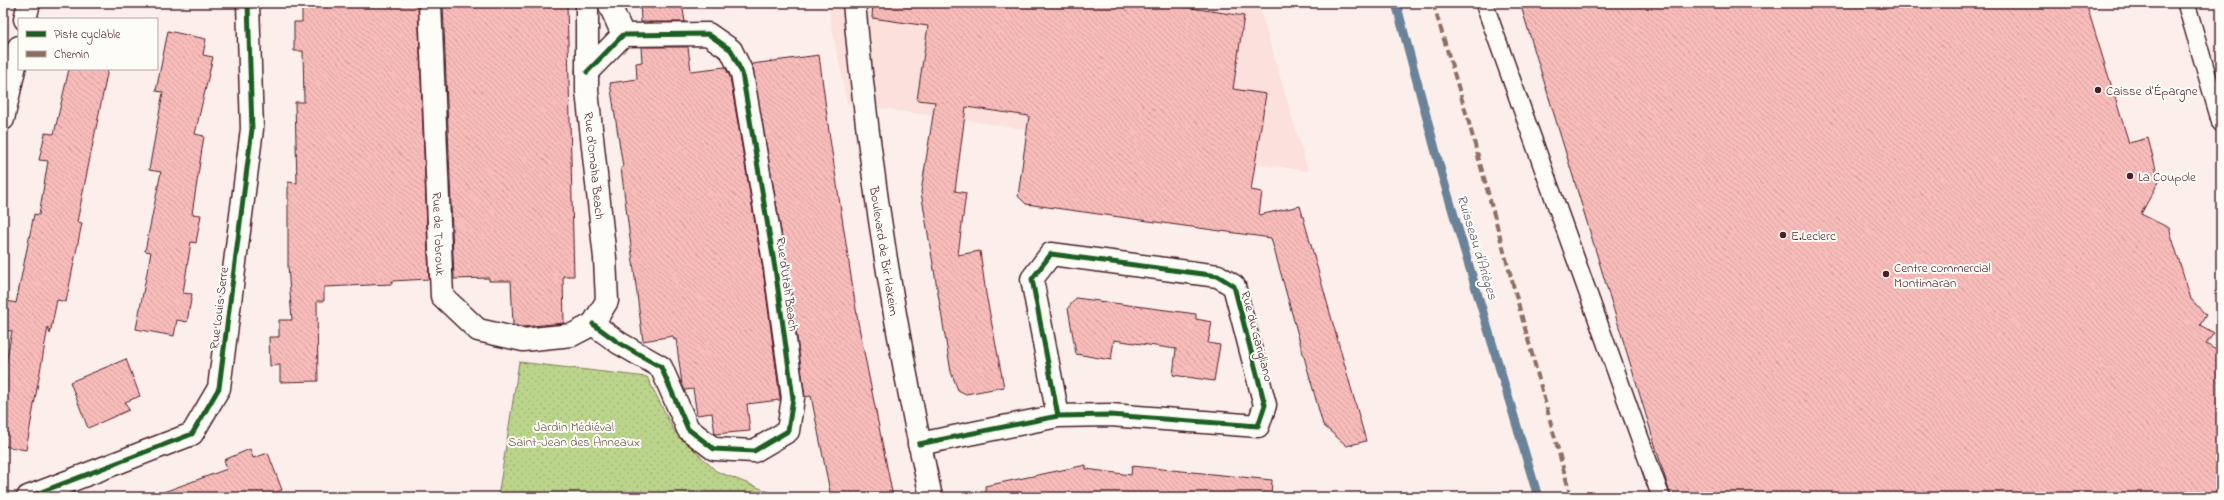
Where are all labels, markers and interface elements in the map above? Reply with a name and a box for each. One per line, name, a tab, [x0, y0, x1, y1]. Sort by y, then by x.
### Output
legend	[18, 18, 158, 70]
text: Piste cyclable	[54, 26, 121, 45]
text: Chemin	[54, 46, 89, 64]
place label: Caisse d'Épargne	[2106, 82, 2198, 102]
marker: Caisse d'Épargne	[2093, 85, 2103, 95]
street label: Rue d'Omaha Beach	[578, 111, 609, 220]
place label: La Coupole	[2138, 168, 2196, 187]
marker: La Coupole	[2125, 171, 2135, 181]
street label: Boulevard de Bir Hakeim	[864, 184, 903, 318]
street label: Rue de Tobrouk	[427, 191, 449, 277]
water label: Ruisseau d'Arièges	[1451, 192, 1503, 303]
place label: E.Leclerc	[1791, 227, 1836, 246]
marker: E.Leclerc	[1778, 230, 1788, 240]
street label: Rue d'Utah Beach	[771, 236, 803, 333]
place label: Centre commercial Montimaran	[1894, 259, 1991, 293]
street label: Rue Louis Serre	[205, 266, 234, 350]
marker: Centre commercial Montimaran	[1881, 269, 1891, 279]
street label: Rue du Garigliano	[1234, 289, 1278, 384]
park label: Jardin Médiéval Saint-Jean des Anneaux	[508, 418, 640, 452]

